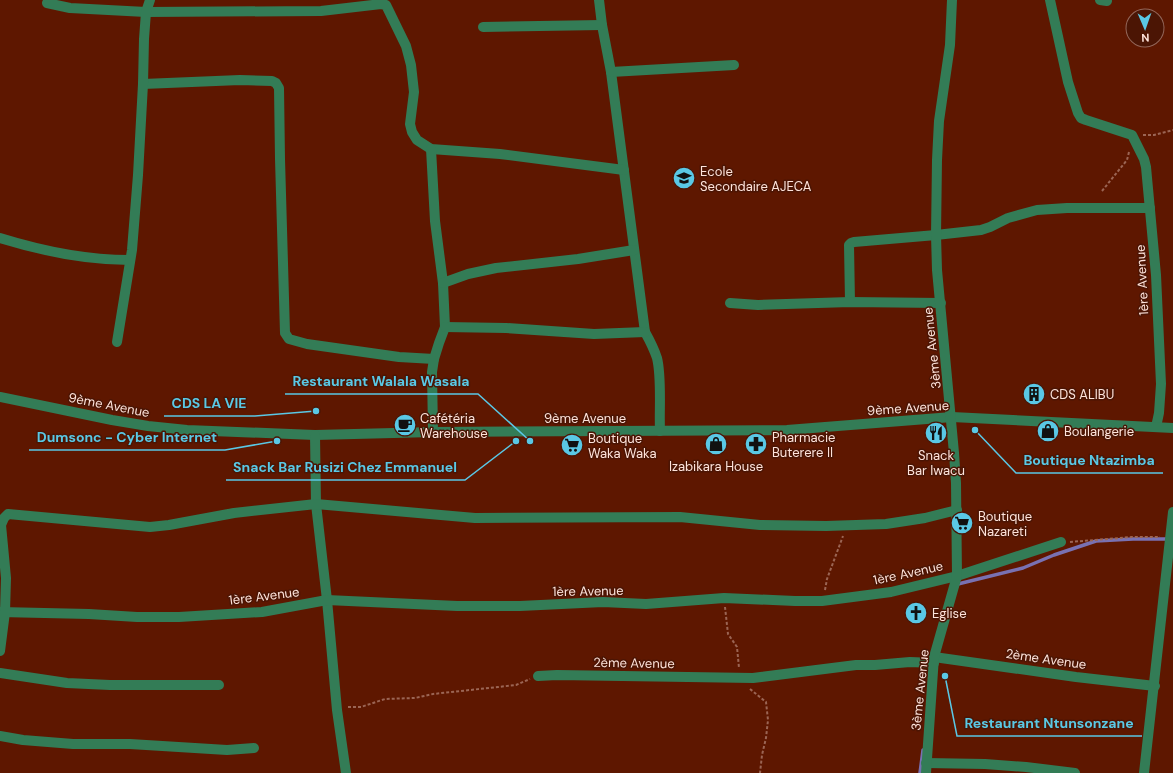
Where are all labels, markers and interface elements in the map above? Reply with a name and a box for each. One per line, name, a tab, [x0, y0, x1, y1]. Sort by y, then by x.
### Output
north arrow	[1125, 8, 1165, 48]
text: N	[1141, 31, 1150, 45]
place label: Ecole Secondaire AJECA	[700, 163, 812, 195]
school or university icon: Ecole Secondaire AJECA	[671, 165, 697, 191]
street label: 1ère Avenue	[1132, 244, 1152, 316]
street label: 3ème Avenue	[919, 306, 945, 390]
callout: Restaurant Walala Wasala	[285, 368, 478, 394]
text: Restaurant Walala Wasala	[293, 372, 469, 390]
building icon: CDS ALIBU	[1021, 381, 1047, 407]
place label: CDS ALIBU	[1050, 386, 1114, 403]
street label: 9ème Avenue	[67, 389, 151, 421]
callout: CDS LA VIE	[164, 390, 255, 416]
text: CDS LA VIE	[172, 394, 246, 412]
street label: 9ème Avenue	[866, 397, 950, 419]
place label: Cafétéria Warehouse	[420, 410, 488, 442]
street label: 9ème Avenue	[544, 410, 626, 427]
cafe icon: Cafétéria Warehouse	[392, 412, 418, 438]
shop icon: Boulangerie	[1035, 418, 1061, 444]
restaurant icon: Snack Bar Iwacu	[923, 420, 949, 446]
place label: Boulangerie	[1064, 423, 1134, 440]
callout: Dumsonc - Cyber Internet	[29, 424, 225, 450]
text: Dumsonc - Cyber Internet	[37, 428, 217, 446]
place label: Pharmacie Buterere II	[772, 429, 836, 461]
place label: Boutique Waka Waka	[588, 430, 657, 462]
shop icon: Izabikara House	[703, 431, 729, 457]
pharmacy icon: Pharmacie Buterere II	[743, 431, 769, 457]
supermarket icon: Boutique Waka Waka	[559, 432, 585, 458]
place label: Snack Bar Iwacu	[907, 447, 965, 479]
callout: Boutique Ntazimba	[1016, 447, 1163, 473]
text: Boutique Ntazimba	[1023, 451, 1155, 469]
callout: Snack Bar Rusizi Chez Emmanuel	[226, 454, 465, 480]
text: Snack Bar Rusizi Chez Emmanuel	[233, 458, 457, 476]
place label: Izabikara House	[669, 458, 763, 475]
place label: Boutique Nazareti	[978, 508, 1032, 540]
supermarket icon: Boutique Nazareti	[949, 510, 975, 536]
street label: 1ère Avenue	[871, 557, 945, 589]
street label: 1ère Avenue	[552, 582, 624, 600]
street label: 1ère Avenue	[228, 583, 300, 609]
church icon: Eglise	[903, 600, 929, 626]
place label: Eglise	[932, 605, 967, 622]
street label: 2ème Avenue	[1005, 645, 1087, 673]
street label: 3ème Avenue	[907, 648, 933, 732]
street label: 2ème Avenue	[593, 654, 675, 672]
callout: Restaurant Ntunsonzane	[957, 710, 1142, 736]
text: Restaurant Ntunsonzane	[964, 714, 1134, 732]

